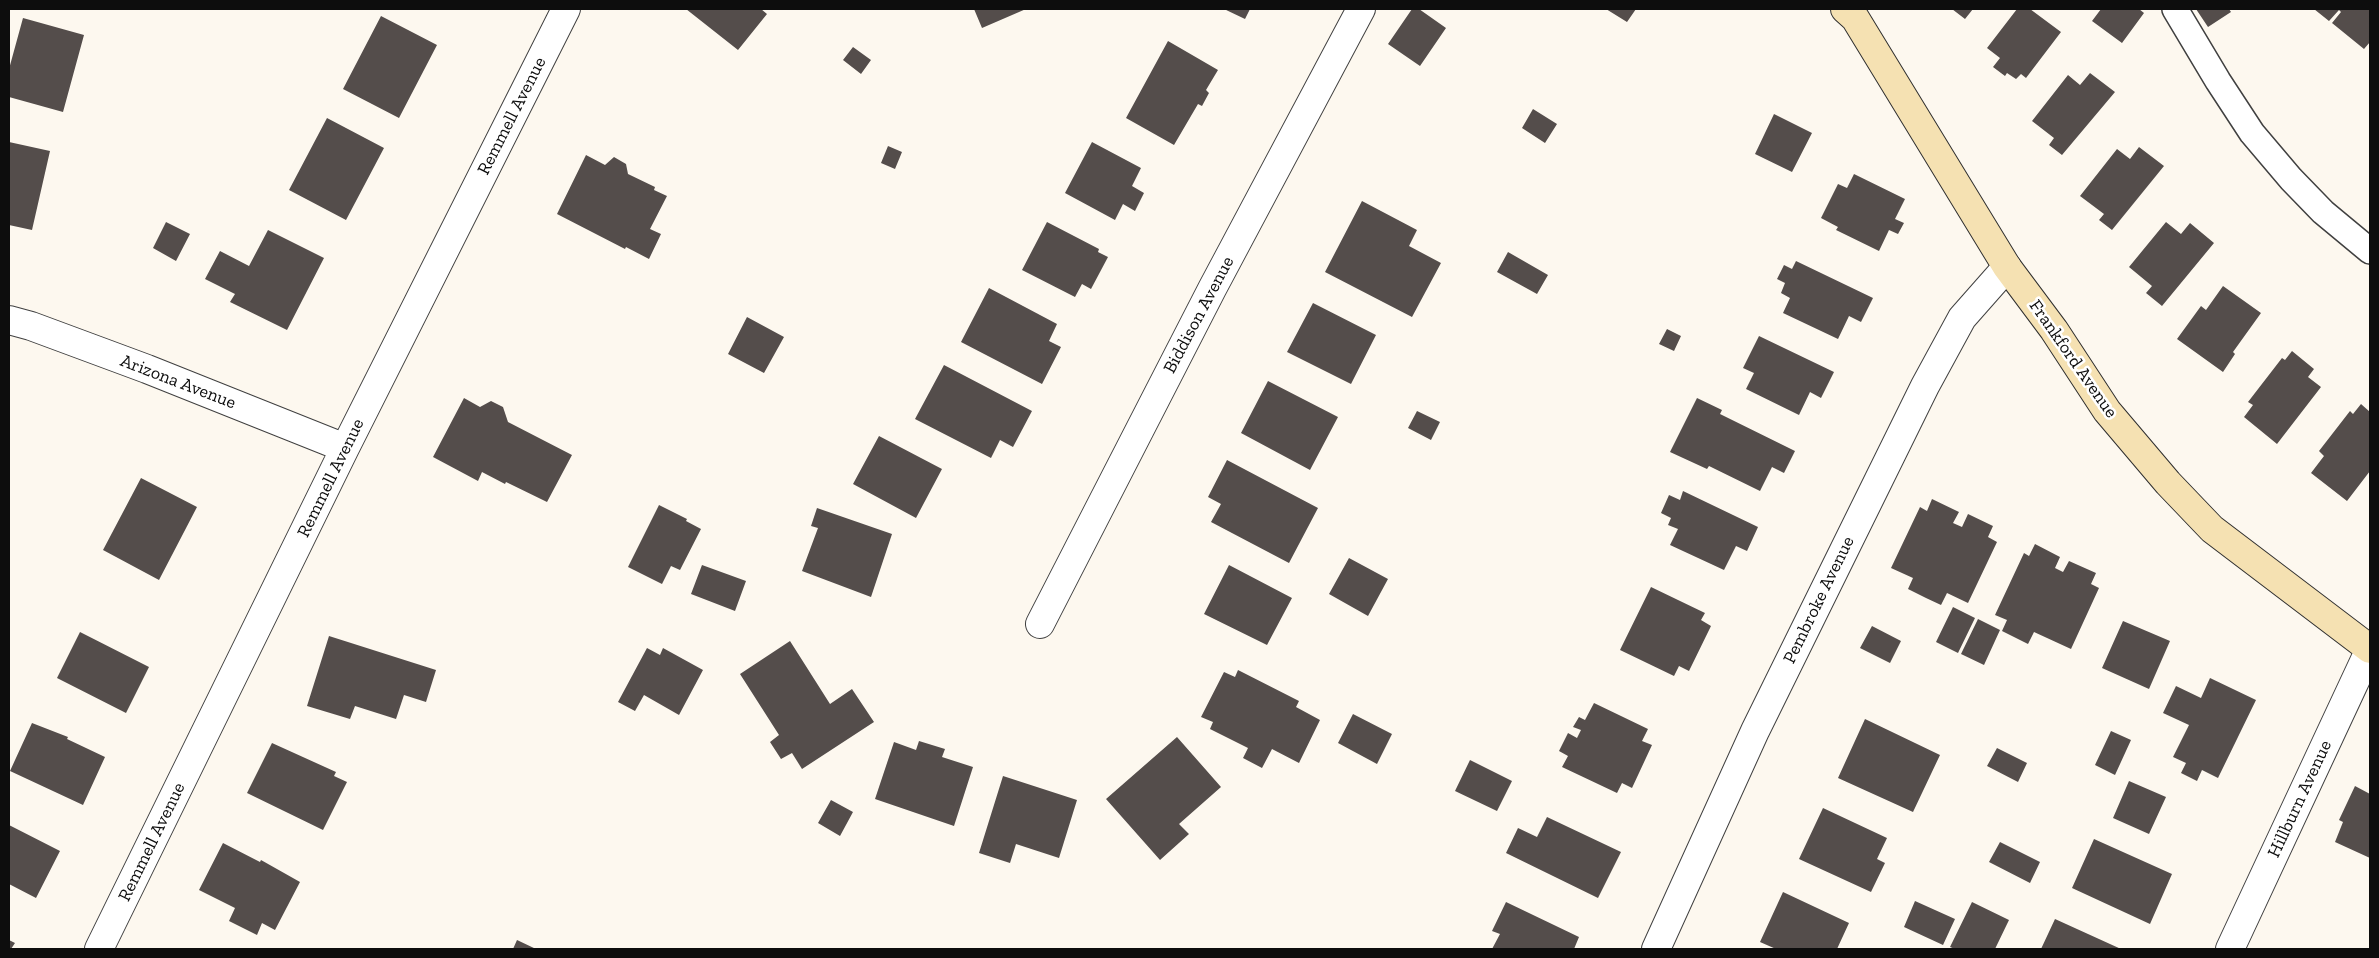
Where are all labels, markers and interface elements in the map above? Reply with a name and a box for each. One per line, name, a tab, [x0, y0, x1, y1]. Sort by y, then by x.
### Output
street label: Remmell Avenue	[473, 53, 551, 179]
street label: Biddison Avenue	[1159, 253, 1239, 377]
street label: Frankford Avenue	[2024, 296, 2122, 422]
street label: Arizona Avenue	[117, 350, 239, 414]
street label: Remmell Avenue	[293, 415, 369, 541]
street label: Pembroke Avenue	[1779, 533, 1859, 667]
street label: Hillburn Avenue	[2263, 737, 2337, 861]
street label: Remmell Avenue	[114, 779, 190, 905]

